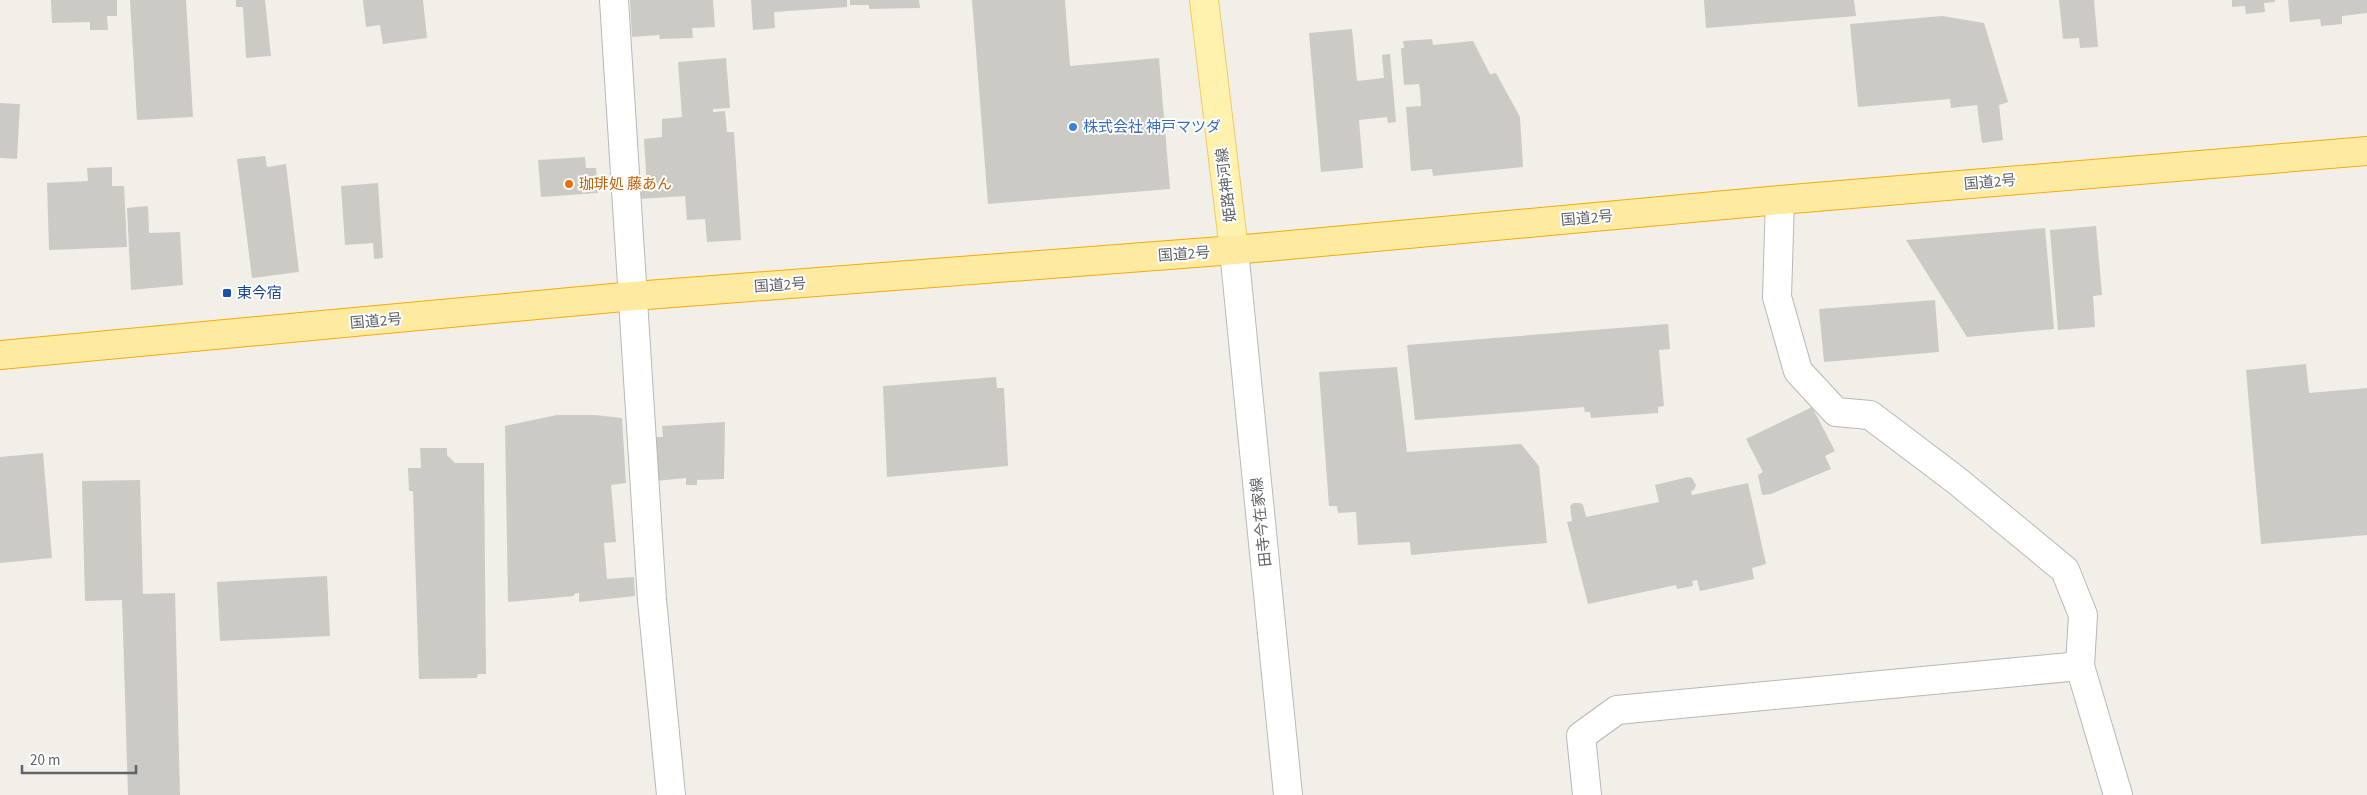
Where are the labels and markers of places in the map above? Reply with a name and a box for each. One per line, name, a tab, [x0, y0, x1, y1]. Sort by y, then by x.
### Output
place label: 株式会社 神戸マツダ	[1083, 117, 1221, 138]
marker: 株式会社 神戸マツダ	[1067, 121, 1079, 133]
place label: 珈琲処 藤あん	[579, 174, 672, 195]
marker: 珈琲処 藤あん	[563, 178, 575, 190]
place label: 東今宿	[237, 283, 282, 304]
marker: 東今宿	[221, 287, 233, 299]

